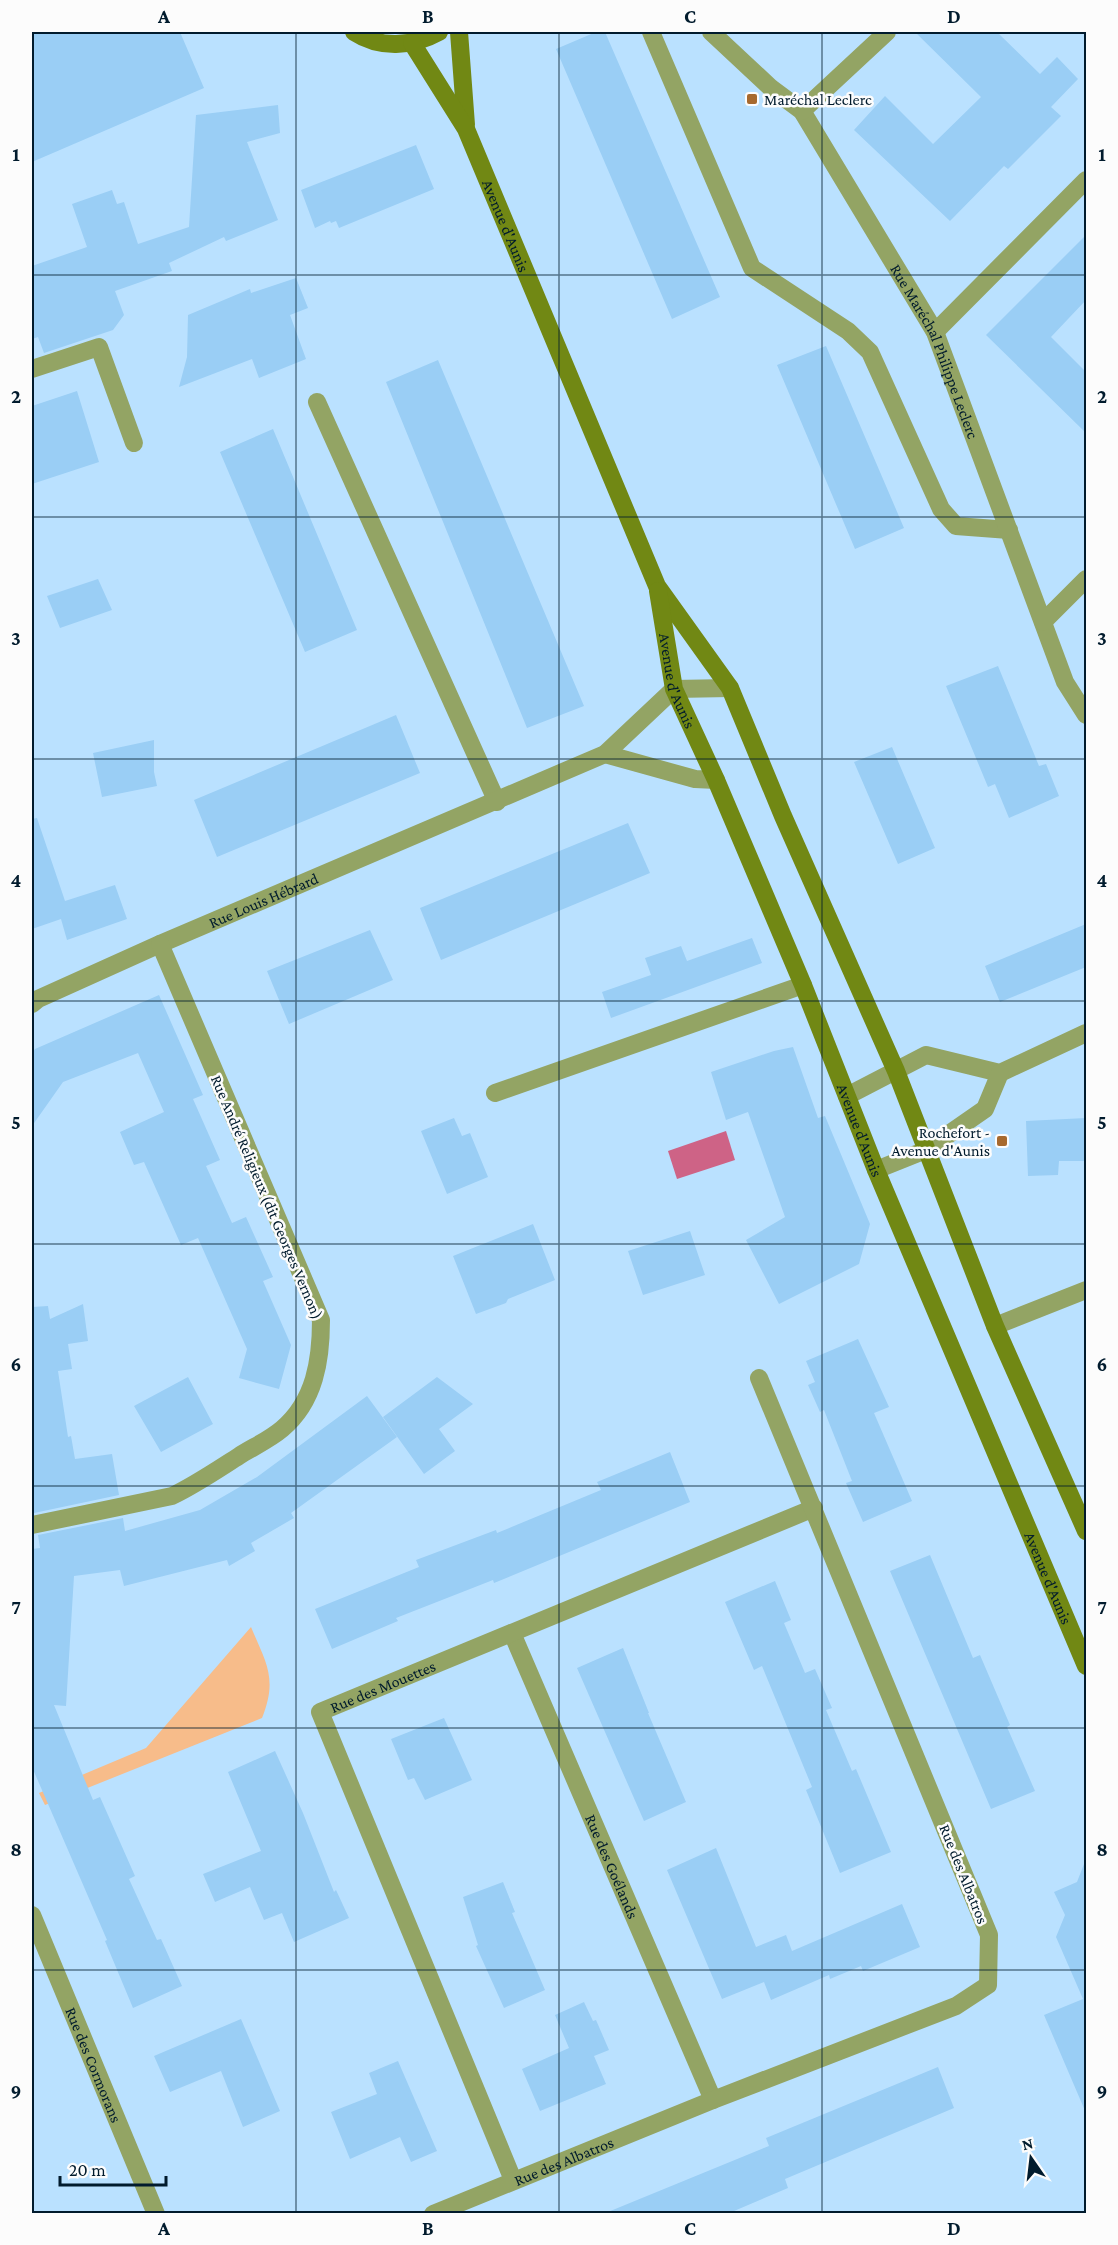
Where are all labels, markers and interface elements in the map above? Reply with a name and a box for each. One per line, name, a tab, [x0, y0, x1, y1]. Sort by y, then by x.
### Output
text: A	[157, 5, 171, 27]
text: B	[422, 5, 434, 27]
text: C	[684, 5, 696, 27]
text: D	[947, 5, 961, 27]
place label: Maréchal Leclerc	[764, 91, 872, 108]
marker: Maréchal Leclerc	[745, 92, 759, 106]
text: 1	[12, 143, 20, 165]
text: 1	[1098, 143, 1106, 165]
street label: Avenue d'Aunis	[479, 177, 533, 274]
street label: Rue Maréchal Philippe Leclerc	[887, 261, 982, 441]
text: 2	[11, 385, 21, 407]
text: 2	[1097, 385, 1107, 407]
text: 3	[11, 627, 21, 649]
text: 3	[1097, 627, 1107, 649]
street label: Avenue d'Aunis	[656, 632, 699, 731]
text: 4	[11, 869, 22, 891]
street label: Rue Louis Hébrard	[206, 869, 321, 931]
text: 4	[1097, 869, 1108, 891]
street label: Rue André Religieux (dit Georges Vernon)	[207, 1072, 326, 1322]
street label: Avenue d'Aunis	[834, 1081, 886, 1179]
text: 5	[11, 1111, 21, 1133]
text: 5	[1097, 1111, 1107, 1133]
place label: Rochefort - Avenue d'Aunis	[891, 1124, 990, 1159]
marker: Rochefort - Avenue d'Aunis	[995, 1134, 1009, 1148]
text: 6	[11, 1353, 21, 1375]
text: 6	[1097, 1353, 1107, 1375]
street label: Avenue d'Aunis	[1022, 1529, 1076, 1627]
text: 7	[11, 1596, 21, 1618]
text: 7	[1097, 1596, 1107, 1618]
street label: Rue des Mouettes	[327, 1657, 438, 1715]
street label: Rue des Goélands	[582, 1812, 642, 1921]
street label: Rue des Albatros	[936, 1822, 992, 1926]
text: 8	[10, 1838, 22, 1860]
text: 8	[1096, 1838, 1108, 1860]
street label: Rue des Cormorans	[63, 2004, 126, 2125]
text: 9	[11, 2080, 21, 2102]
text: 9	[1097, 2080, 1107, 2102]
north arrow	[1001, 2128, 1061, 2188]
street label: Rue des Albatros	[511, 2133, 616, 2189]
text: N	[1020, 2134, 1035, 2153]
scale bar	[60, 2149, 166, 2187]
text: 20 m	[69, 2160, 106, 2180]
text: A	[157, 2217, 171, 2239]
text: B	[422, 2217, 434, 2239]
text: C	[684, 2217, 696, 2239]
text: D	[947, 2217, 961, 2239]

